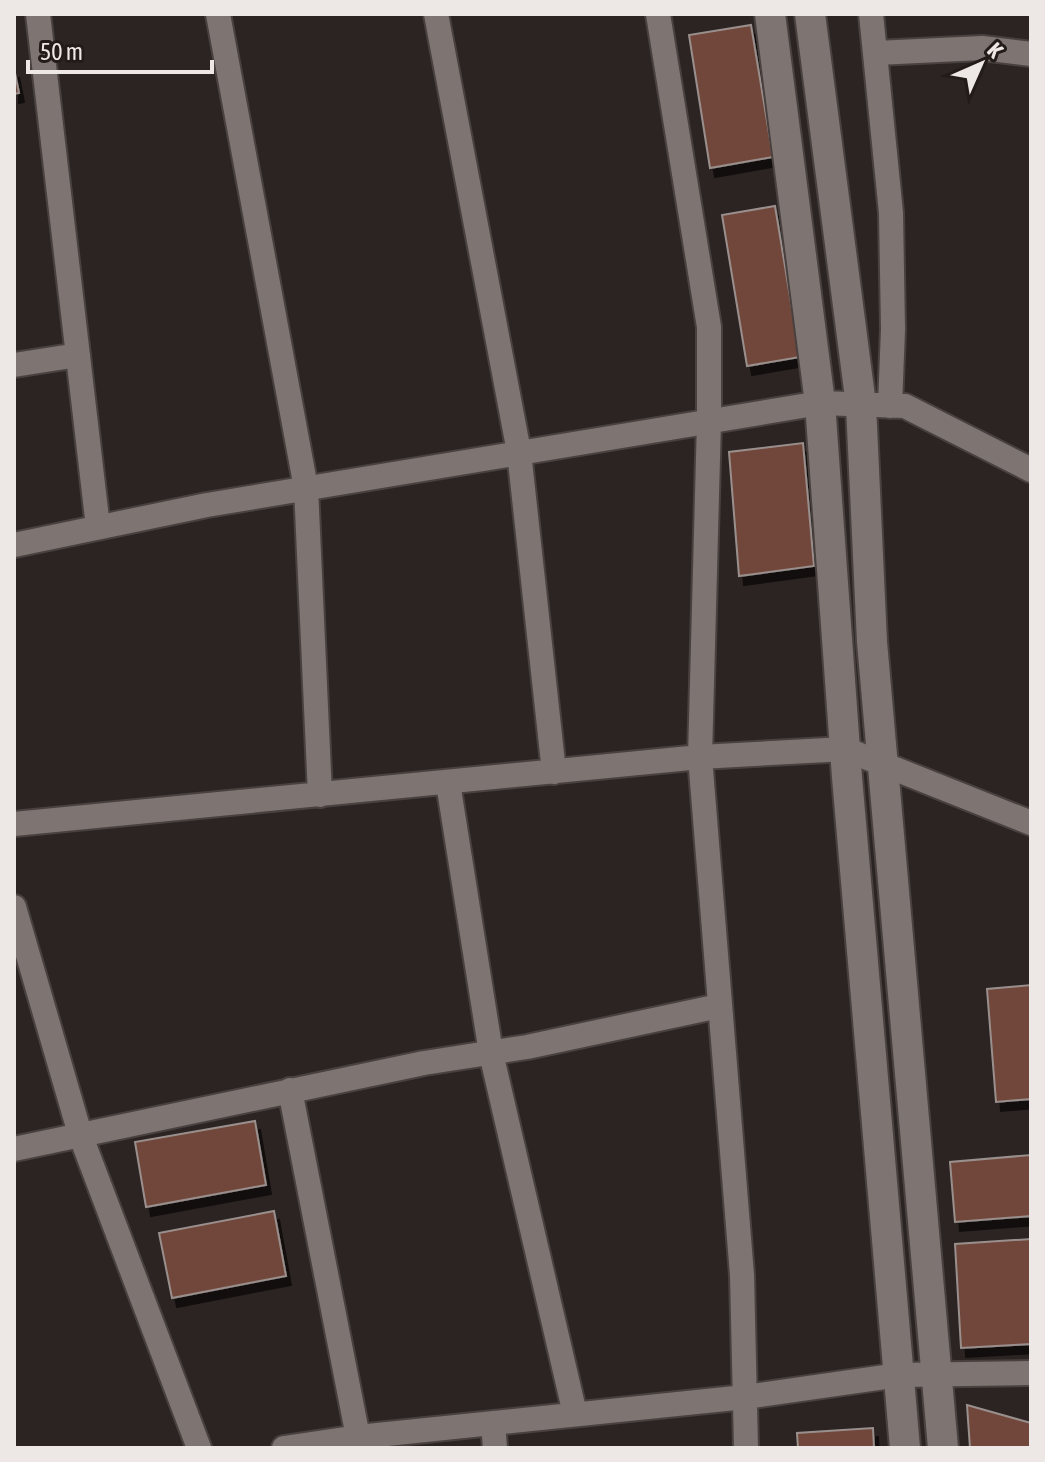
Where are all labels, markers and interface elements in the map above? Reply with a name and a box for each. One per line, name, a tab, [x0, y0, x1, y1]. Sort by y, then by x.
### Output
scale bar	[28, 24, 212, 74]
north arrow	[941, 24, 1021, 104]
text: K	[982, 37, 1008, 63]
text: 50 m	[40, 38, 83, 65]

